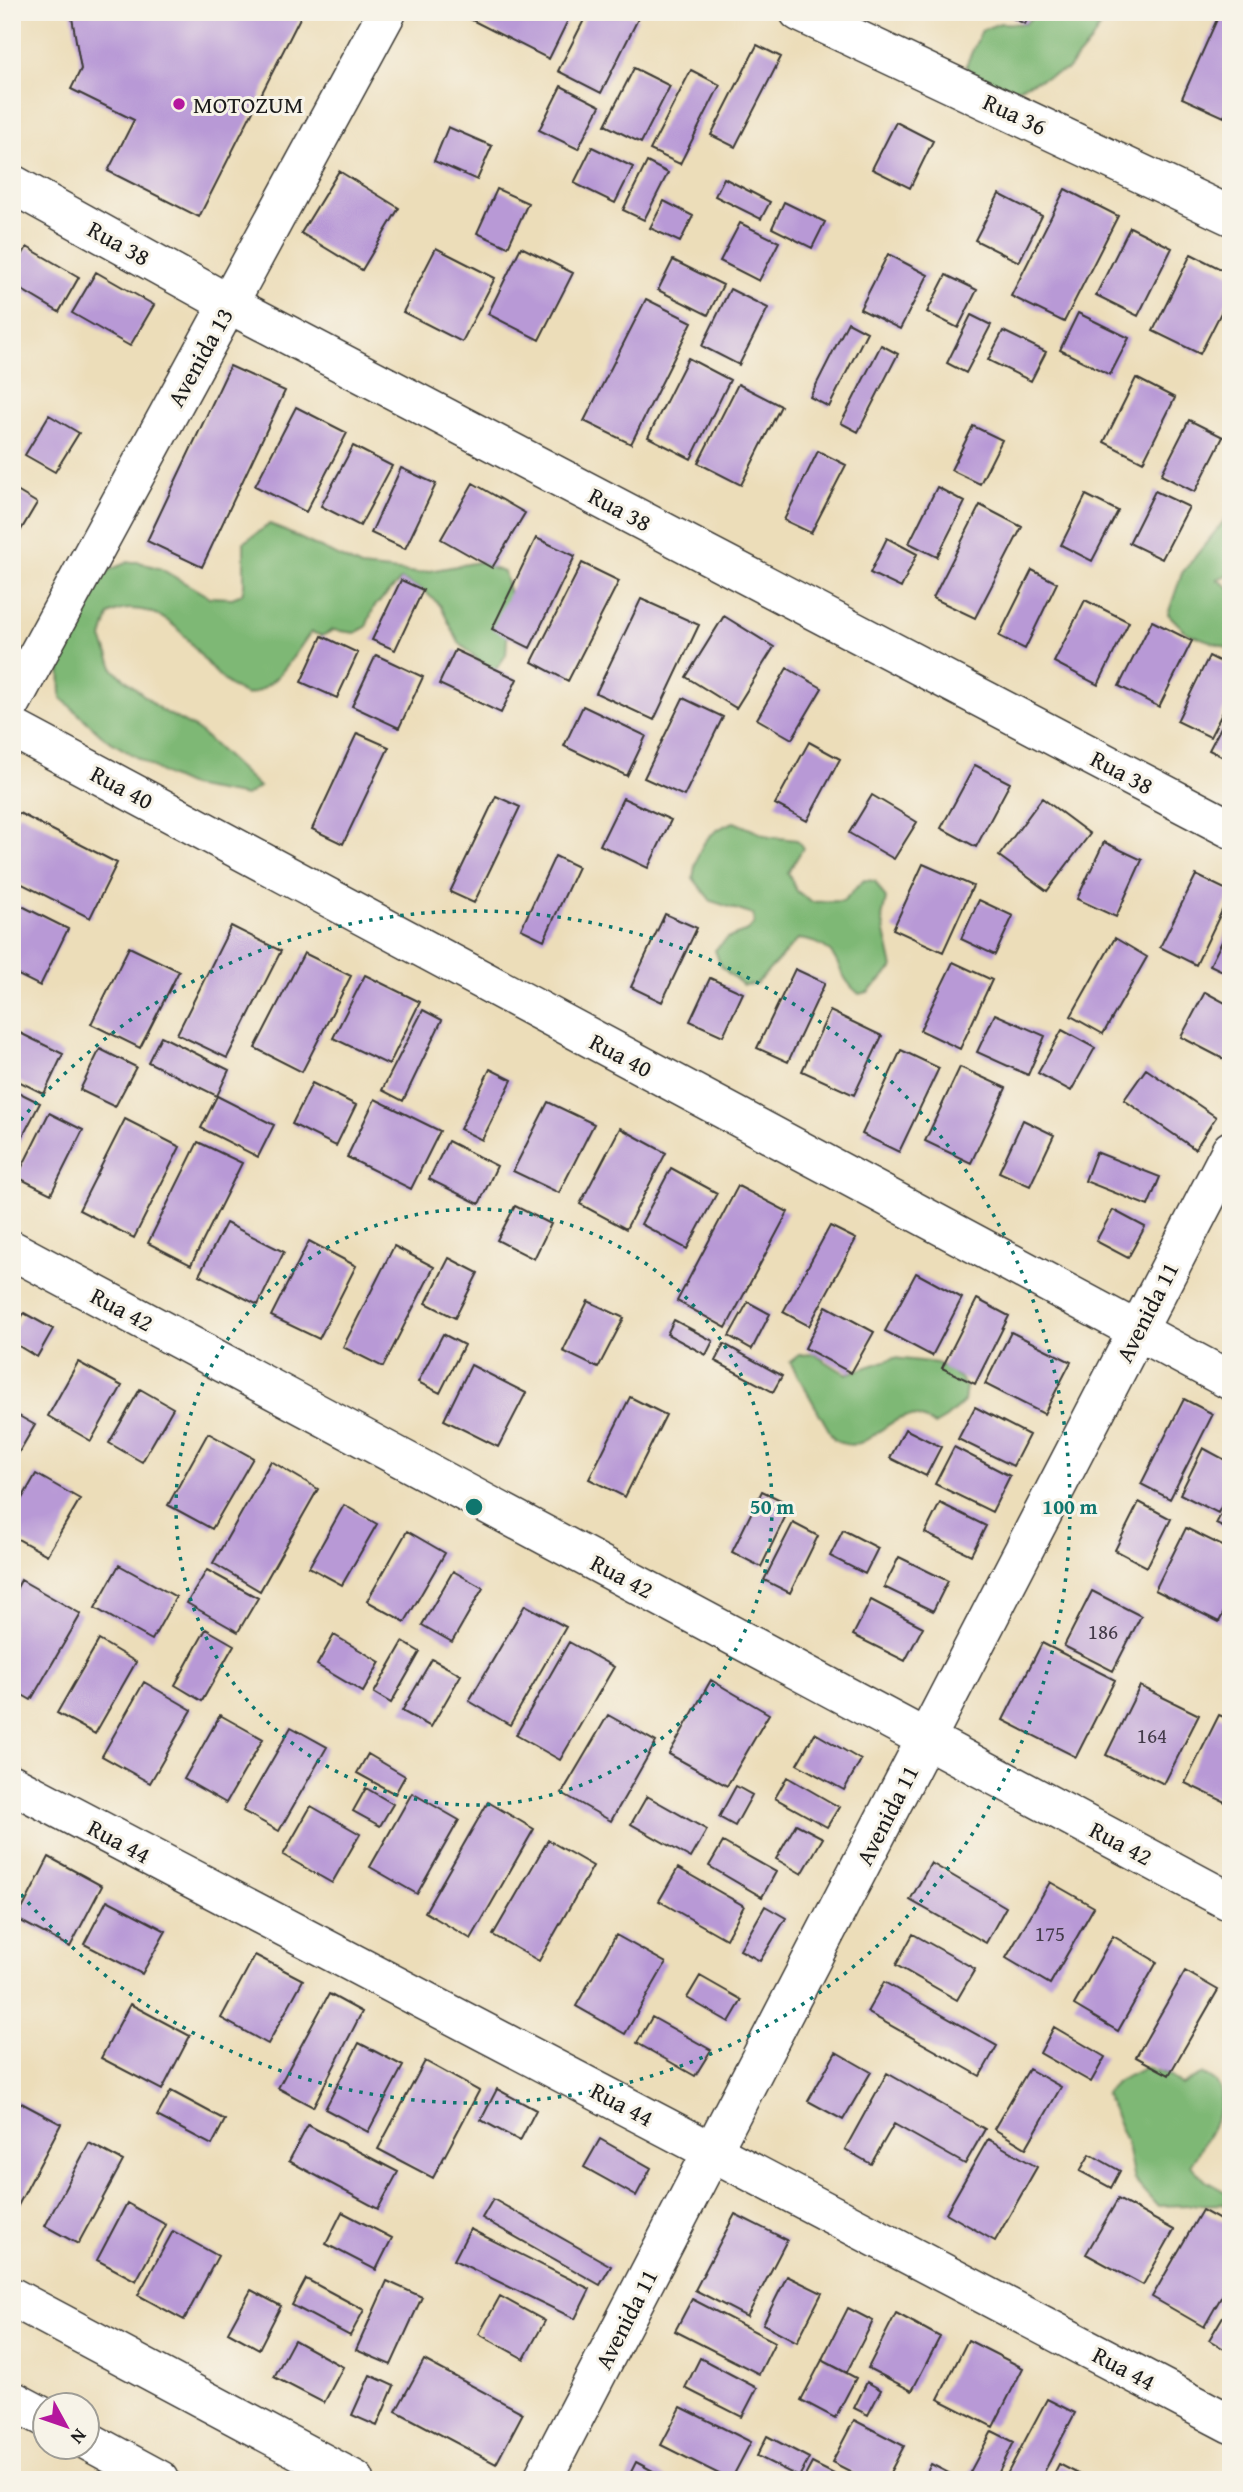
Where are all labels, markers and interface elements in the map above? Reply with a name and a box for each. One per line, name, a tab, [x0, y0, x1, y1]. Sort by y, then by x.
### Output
street label: Rua 36	[977, 84, 1053, 144]
place label: MOTOZUM	[193, 87, 304, 122]
marker: MOTOZUM	[171, 96, 187, 112]
street label: Rua 38	[81, 212, 157, 274]
street label: Avenida 13	[158, 301, 242, 413]
street label: Rua 38	[582, 478, 658, 540]
street label: Rua 38	[1084, 741, 1160, 803]
street label: Rua 40	[84, 756, 160, 818]
street label: Rua 40	[583, 1024, 659, 1086]
street label: Avenida 11	[1107, 1256, 1187, 1368]
street label: Rua 42	[84, 1278, 160, 1340]
text: 50 m	[750, 1491, 794, 1522]
text: 100 m	[1042, 1491, 1098, 1522]
centre of rings	[462, 1495, 486, 1519]
street label: Rua 42	[584, 1545, 660, 1607]
house number: 186	[1088, 1616, 1118, 1647]
house number: 164	[1137, 1720, 1167, 1751]
street label: Avenida 11	[847, 1759, 927, 1871]
street label: Rua 44	[81, 1810, 157, 1872]
street label: Rua 42	[1083, 1812, 1159, 1874]
house number: 175	[1035, 1918, 1065, 1949]
street label: Rua 44	[584, 2073, 660, 2135]
street label: Avenida 11	[586, 2263, 666, 2375]
street label: Rua 44	[1086, 2337, 1162, 2399]
north arrow	[32, 2390, 102, 2460]
text: N	[64, 2423, 94, 2451]

